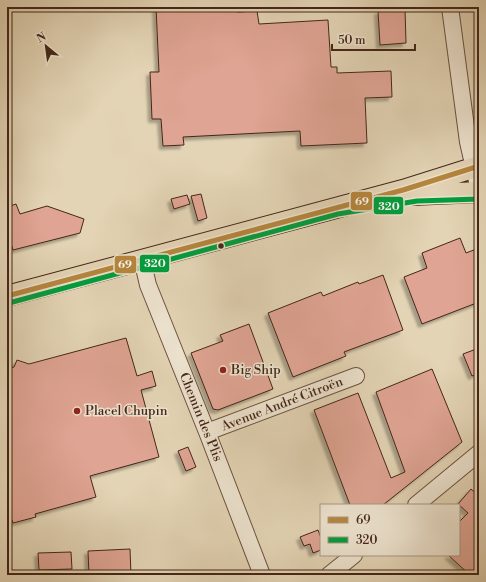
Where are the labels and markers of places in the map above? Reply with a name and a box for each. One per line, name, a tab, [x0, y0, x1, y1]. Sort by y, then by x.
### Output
unlabelled marker	[216, 241, 226, 251]
place label: Big Ship	[230, 362, 281, 378]
marker: Big Ship	[218, 365, 228, 375]
place label: Placel Chupin	[85, 403, 168, 419]
marker: Placel Chupin	[72, 406, 82, 416]

